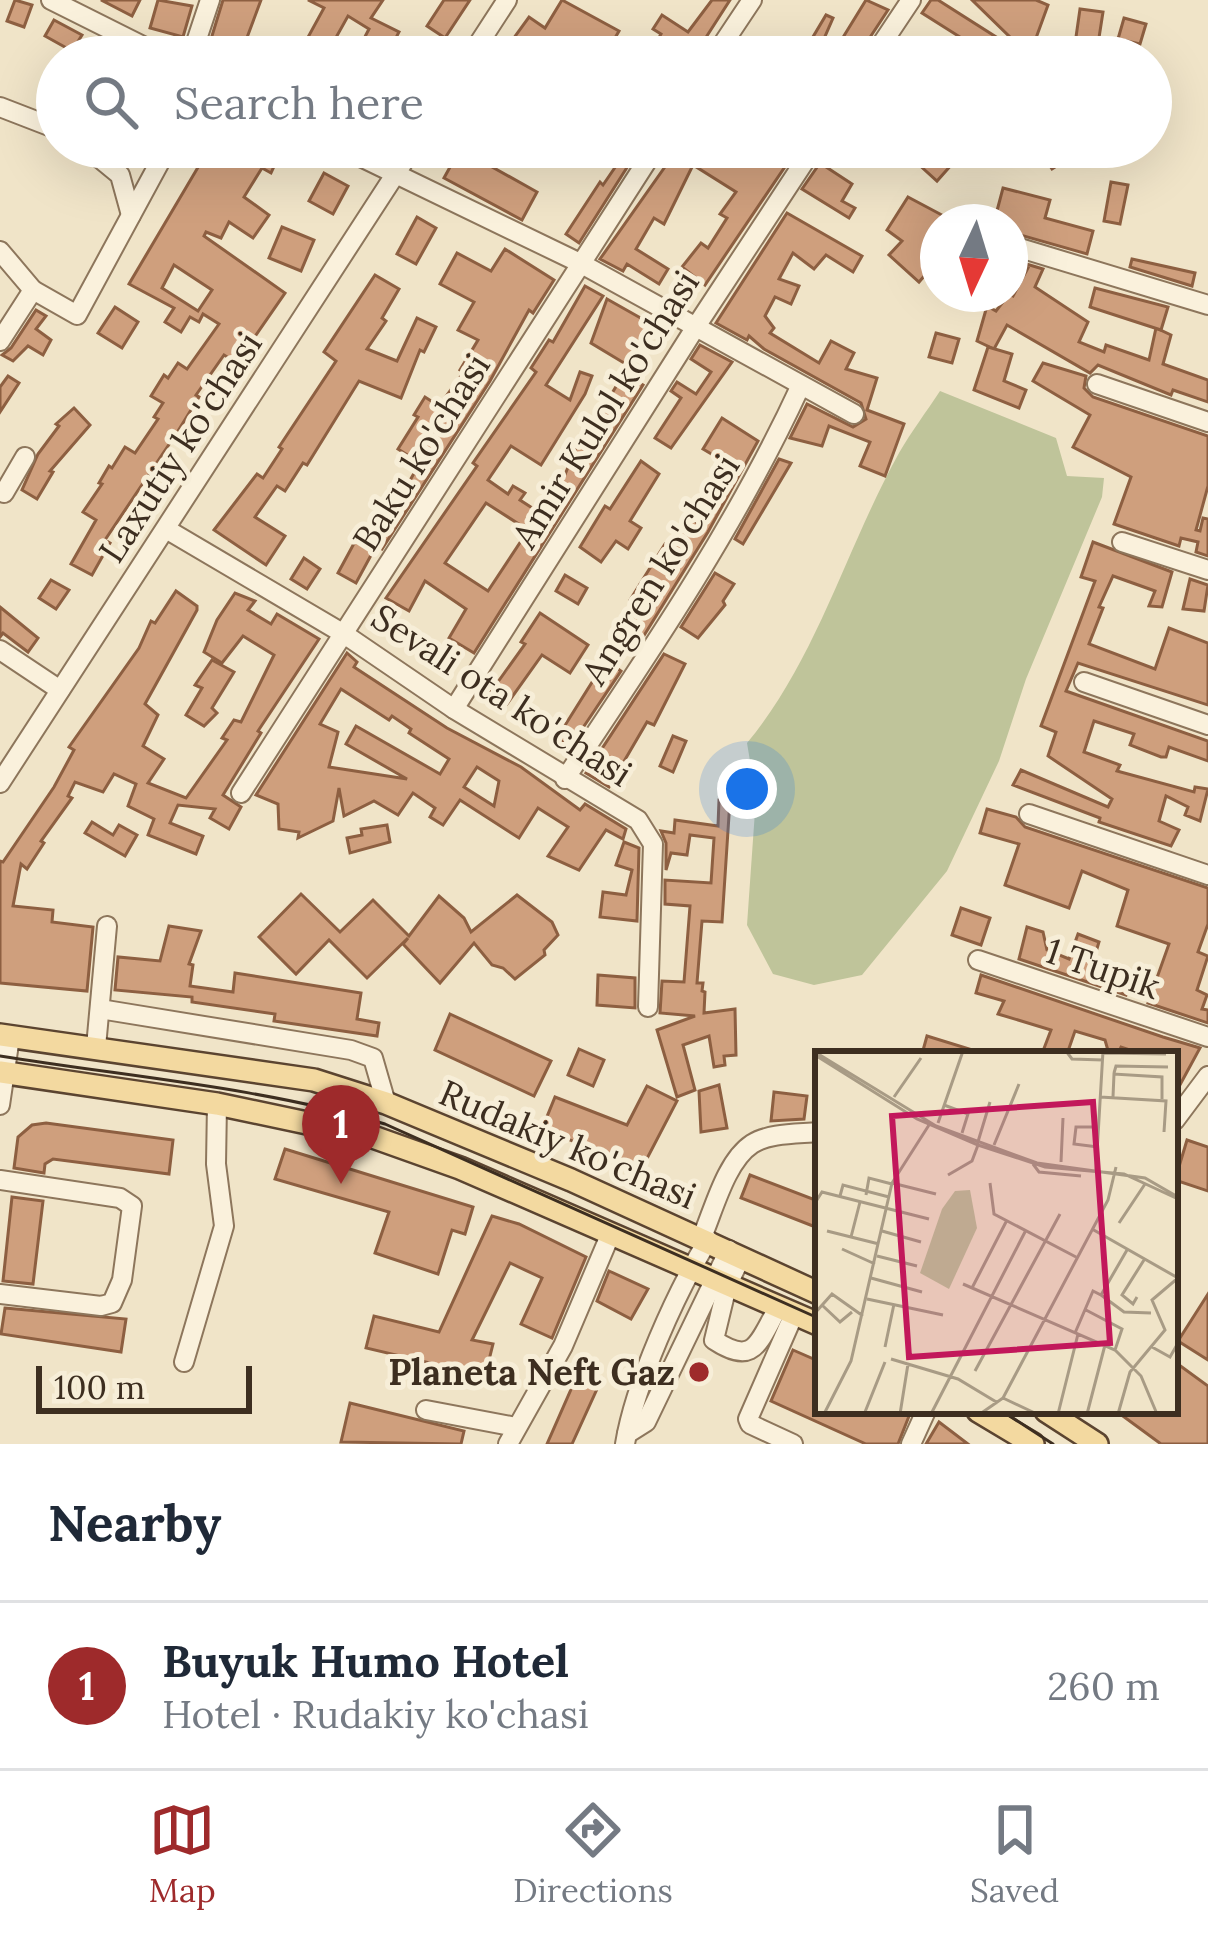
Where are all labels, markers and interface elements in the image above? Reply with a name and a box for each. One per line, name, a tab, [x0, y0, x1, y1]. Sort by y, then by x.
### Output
search box	[36, 36, 1172, 168]
icon: search	[78, 69, 144, 135]
text: Search here	[174, 74, 424, 131]
north arrow	[920, 204, 1028, 312]
street label: Amir Kulol ko'chasi	[501, 262, 709, 557]
street label: Laxutiy ko'chasi	[88, 323, 272, 571]
street label: Baku ko'chasi	[342, 345, 500, 559]
street label: Angren ko'chasi	[570, 445, 749, 694]
street label: Sevali ota ko'chasi	[363, 594, 641, 796]
your location	[717, 759, 777, 819]
street label: 1 Tupik	[1040, 927, 1167, 1009]
inset map	[815, 1051, 1178, 1414]
street label: Rudakiy ko'chasi	[433, 1069, 703, 1219]
pin: 1	[302, 1085, 380, 1184]
place label: Planeta Neft Gaz	[388, 1349, 675, 1395]
marker: Planeta Neft Gaz	[686, 1359, 712, 1385]
scale bar	[36, 1360, 252, 1413]
text: 100 m	[54, 1366, 145, 1408]
text: Nearby	[48, 1490, 221, 1555]
text: Buyuk Humo Hotel	[162, 1632, 569, 1689]
text: 1	[79, 1661, 95, 1711]
text: 260 m	[1047, 1661, 1160, 1711]
text: Hotel · Rudakiy ko'chasi	[162, 1689, 589, 1739]
tab: Map	[149, 1797, 216, 1911]
tab: Directions	[513, 1797, 673, 1911]
tab: Saved	[970, 1797, 1059, 1911]

